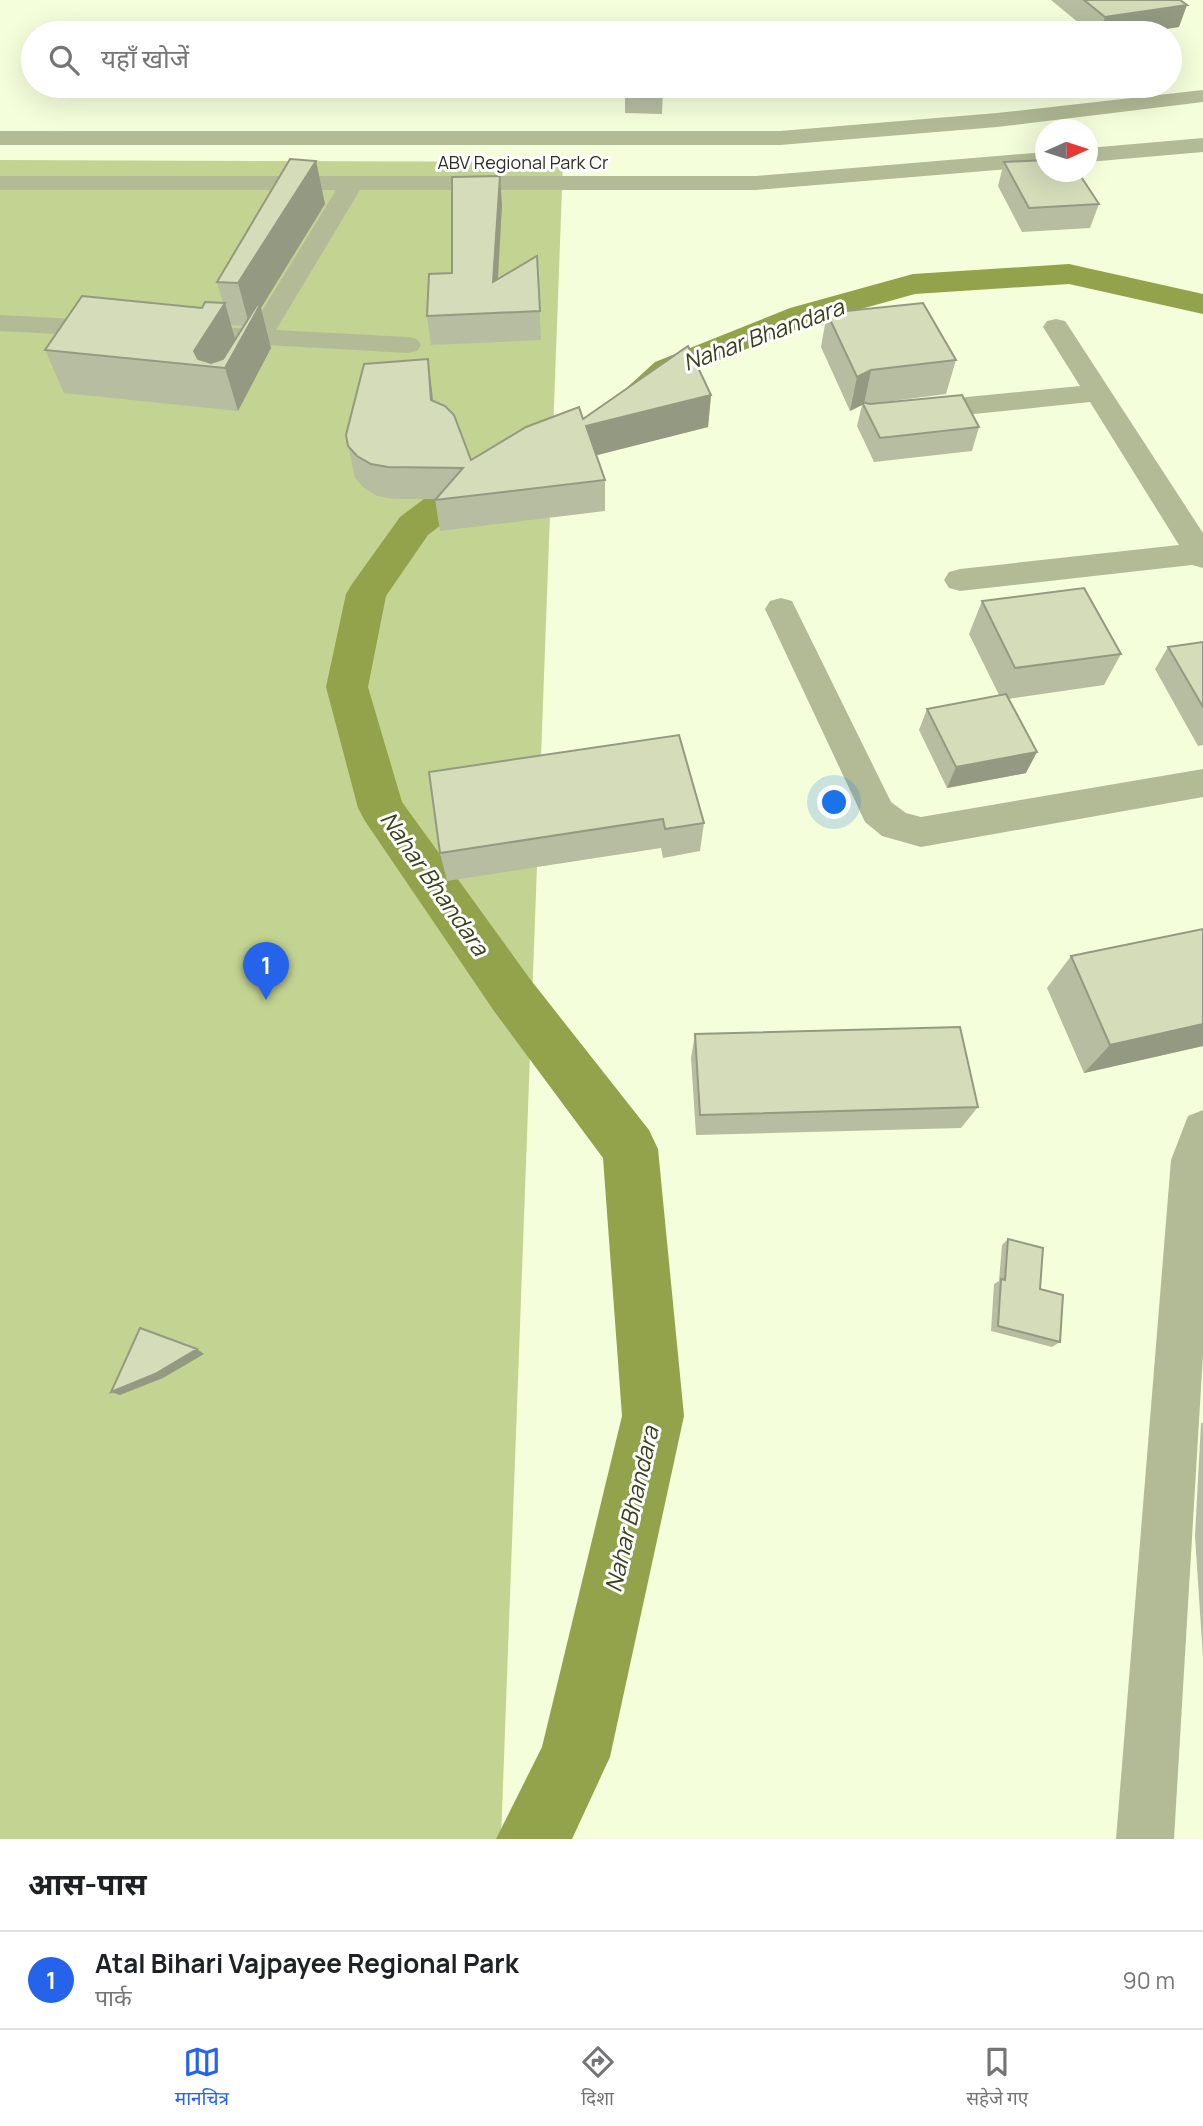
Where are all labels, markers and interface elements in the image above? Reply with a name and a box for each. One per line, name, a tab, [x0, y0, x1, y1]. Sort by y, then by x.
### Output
search box	[21, 21, 1182, 98]
text: यहाँ खोजें	[101, 40, 189, 76]
icon: search	[45, 41, 83, 79]
north arrow	[1035, 119, 1098, 182]
street label: ABV Regional Park Cr	[437, 150, 609, 174]
water label: Nahar Bhandara	[678, 290, 849, 378]
your location	[817, 785, 851, 819]
water label: Nahar Bhandara	[373, 805, 497, 962]
pin: 1	[243, 942, 289, 1000]
water label: Nahar Bhandara	[596, 1422, 666, 1595]
text: आस-पास	[28, 1863, 147, 1904]
text: Atal Bihari Vajpayee Regional Park	[95, 1945, 519, 1981]
text: 1	[46, 1964, 56, 1996]
text: 90 m	[1123, 1964, 1175, 1996]
text: पार्क	[95, 1981, 132, 2013]
tab: मानचित्र	[175, 2043, 229, 2113]
tab: दिशा	[579, 2043, 617, 2113]
tab: सहेजे गए	[966, 2043, 1028, 2113]

